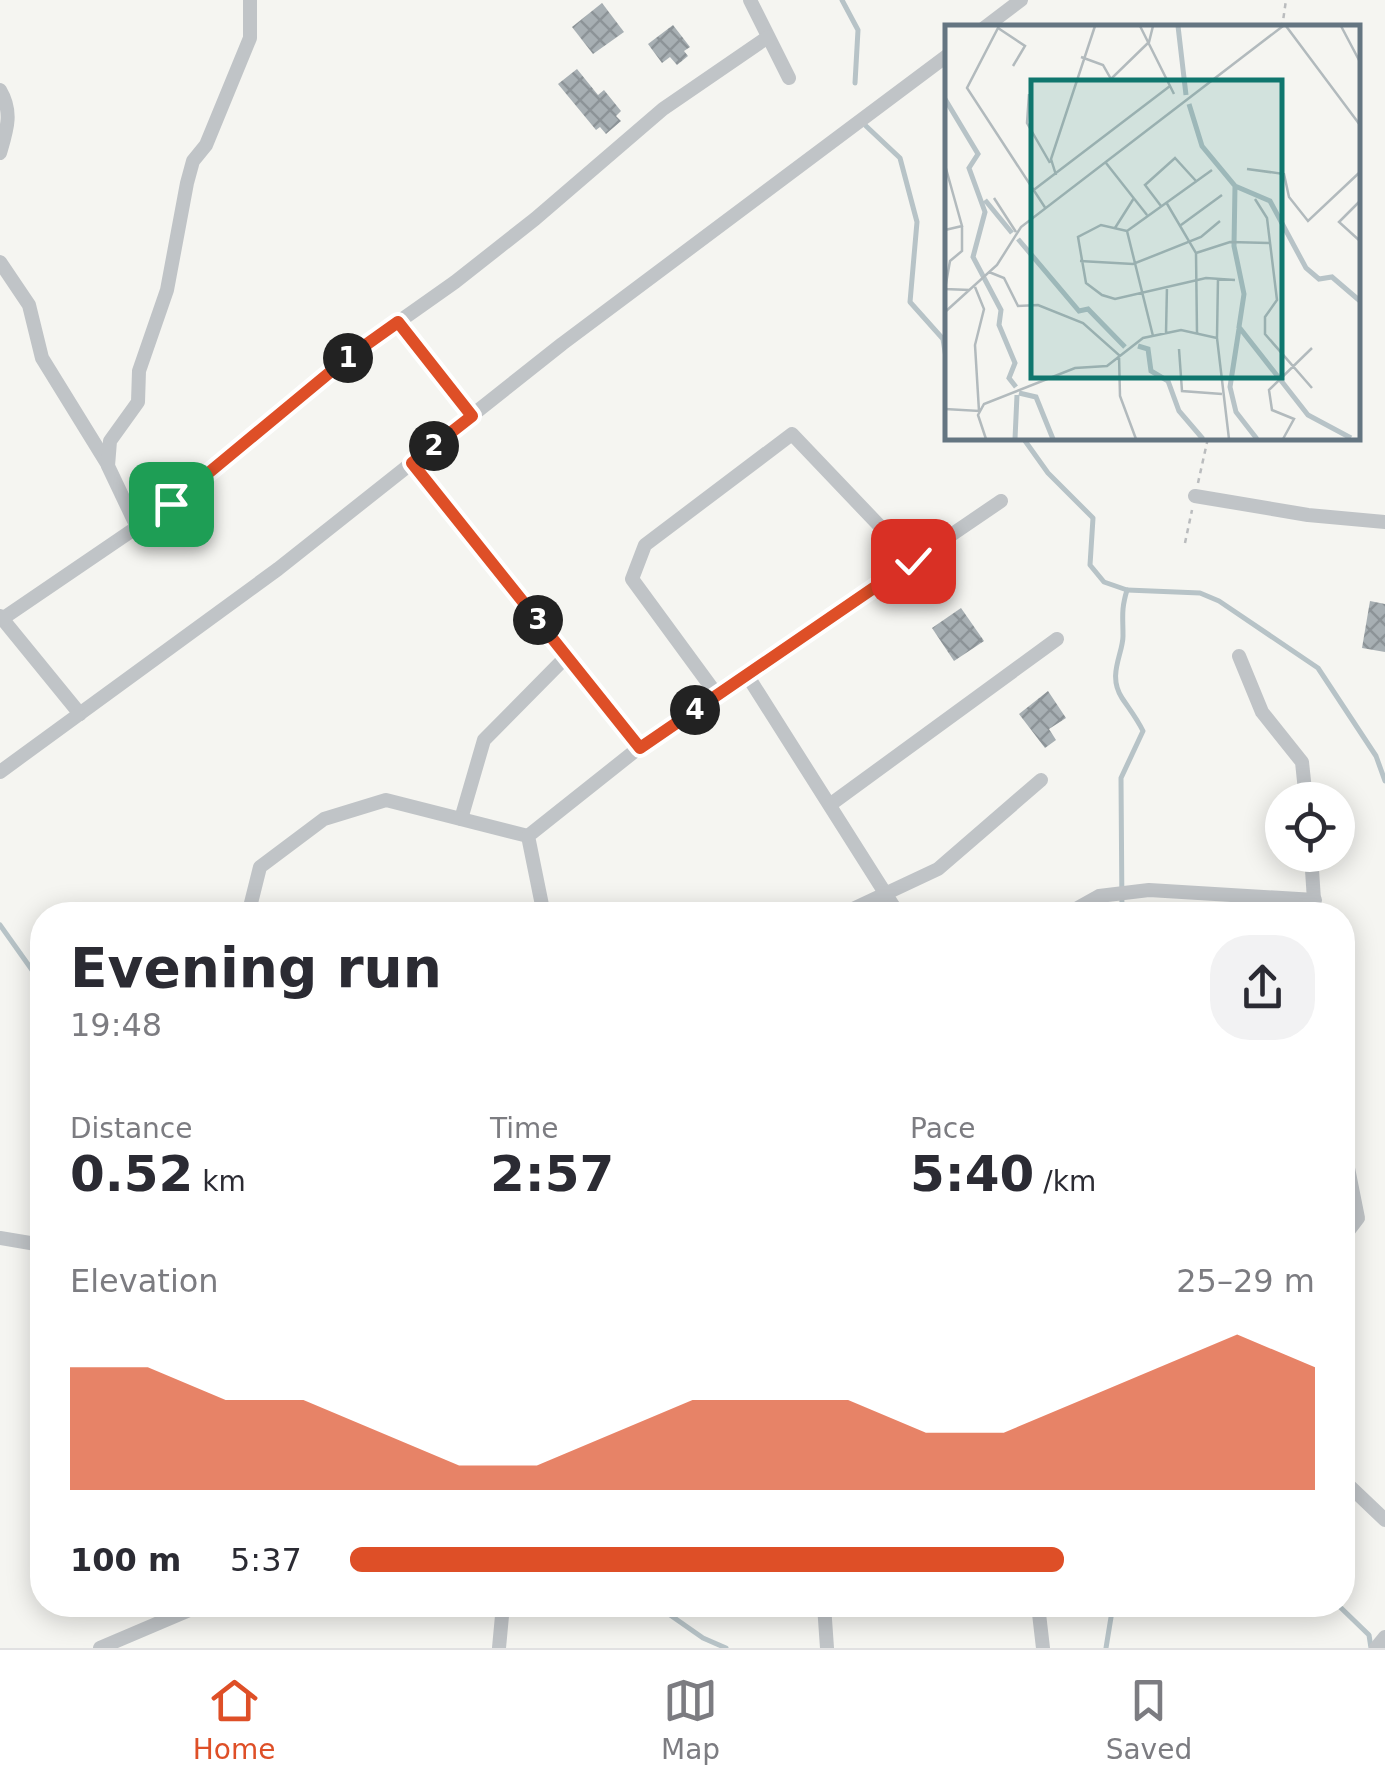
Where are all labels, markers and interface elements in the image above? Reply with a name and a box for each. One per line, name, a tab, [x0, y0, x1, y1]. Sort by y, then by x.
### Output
inset map	[945, 25, 1360, 440]
pin: 1	[323, 333, 373, 383]
text: 1	[338, 341, 358, 374]
pin: 2	[409, 421, 459, 471]
text: 2	[424, 429, 444, 462]
pin	[129, 462, 214, 547]
icon: arrive	[144, 477, 199, 532]
pin	[871, 519, 956, 604]
icon: check	[886, 534, 941, 589]
pin: 3	[513, 595, 563, 645]
text: 3	[528, 603, 548, 636]
pin: 4	[670, 685, 720, 735]
text: 4	[685, 693, 705, 726]
map controls	[1265, 782, 1355, 872]
button: locate	[1265, 782, 1355, 872]
button: share	[1210, 935, 1315, 1040]
text: Evening run	[70, 936, 442, 1000]
text: 19:48	[70, 1006, 162, 1044]
text: Distance	[70, 1112, 192, 1145]
text: Time	[490, 1112, 559, 1145]
text: Pace	[910, 1112, 975, 1145]
text: 0.52	[70, 1145, 193, 1203]
text: 2:57	[490, 1145, 614, 1203]
text: 5:40	[910, 1145, 1034, 1203]
text: km	[193, 1165, 246, 1198]
text: /km	[1034, 1165, 1096, 1198]
text: Elevation	[70, 1262, 219, 1300]
text: 25–29 m	[1176, 1262, 1315, 1300]
text: 100 m	[70, 1541, 181, 1579]
text: 5:37	[230, 1541, 302, 1579]
tab: Home	[193, 1673, 275, 1766]
tab: Map	[661, 1673, 720, 1766]
tab: Saved	[1106, 1673, 1192, 1766]

